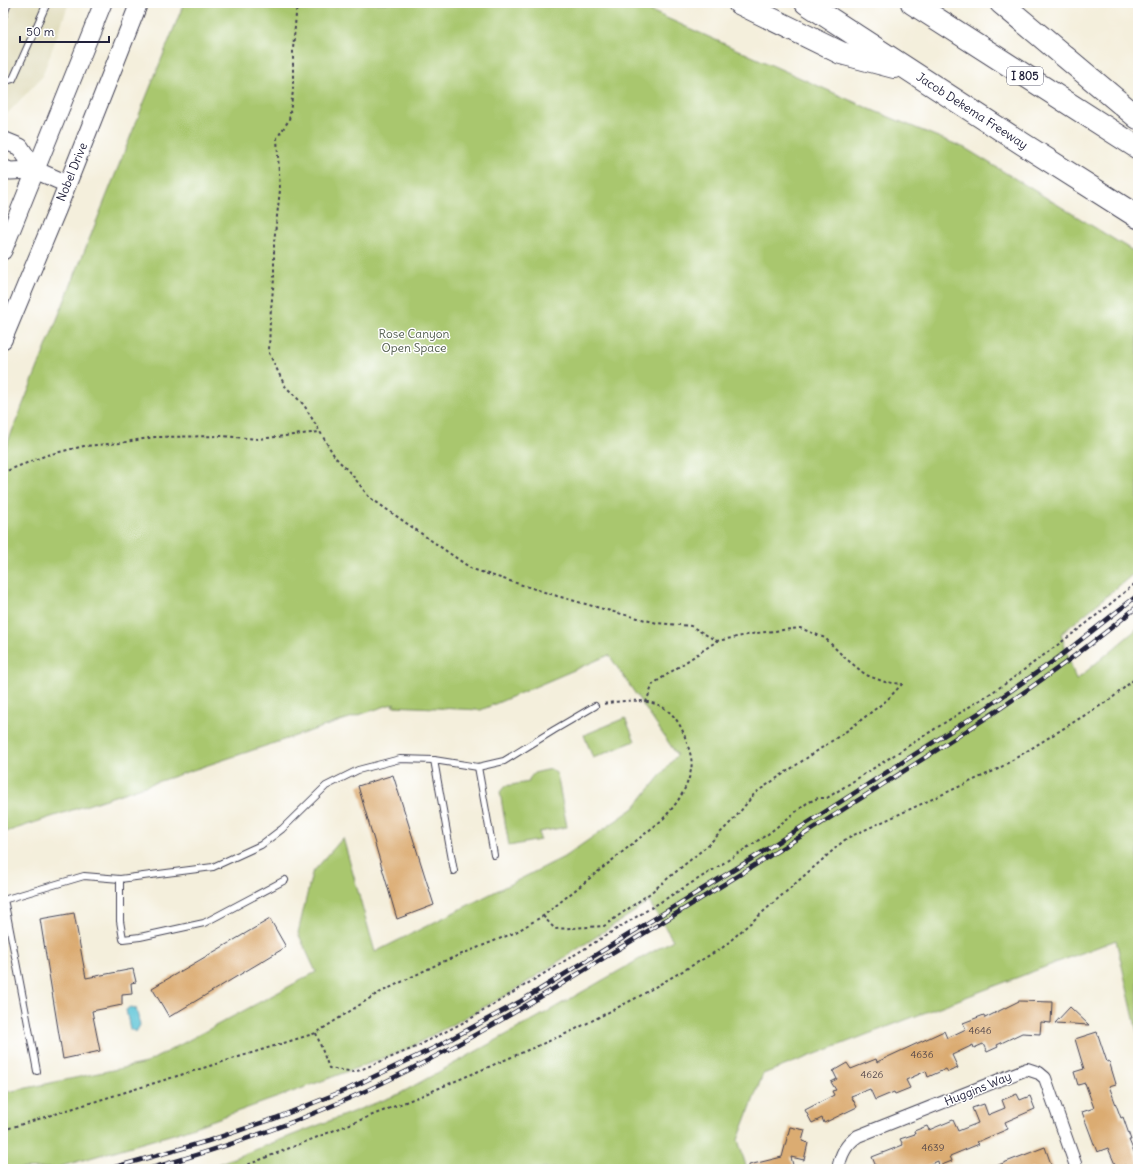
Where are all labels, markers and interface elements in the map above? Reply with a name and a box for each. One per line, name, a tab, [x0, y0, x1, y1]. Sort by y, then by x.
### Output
scale bar	[20, 18, 109, 44]
text: 50 m	[26, 24, 55, 39]
road number: I 805	[1007, 67, 1043, 85]
street label: Jacob Dekema Freeway	[914, 69, 1031, 152]
street label: Nobel Drive	[53, 140, 90, 203]
park label: Rose Canyon Open Space	[378, 326, 450, 355]
house number: 4646	[968, 1024, 992, 1037]
house number: 4636	[911, 1048, 934, 1061]
house number: 4626	[861, 1068, 884, 1081]
street label: Huggins Way	[942, 1068, 1014, 1109]
house number: 4639	[922, 1141, 945, 1154]

